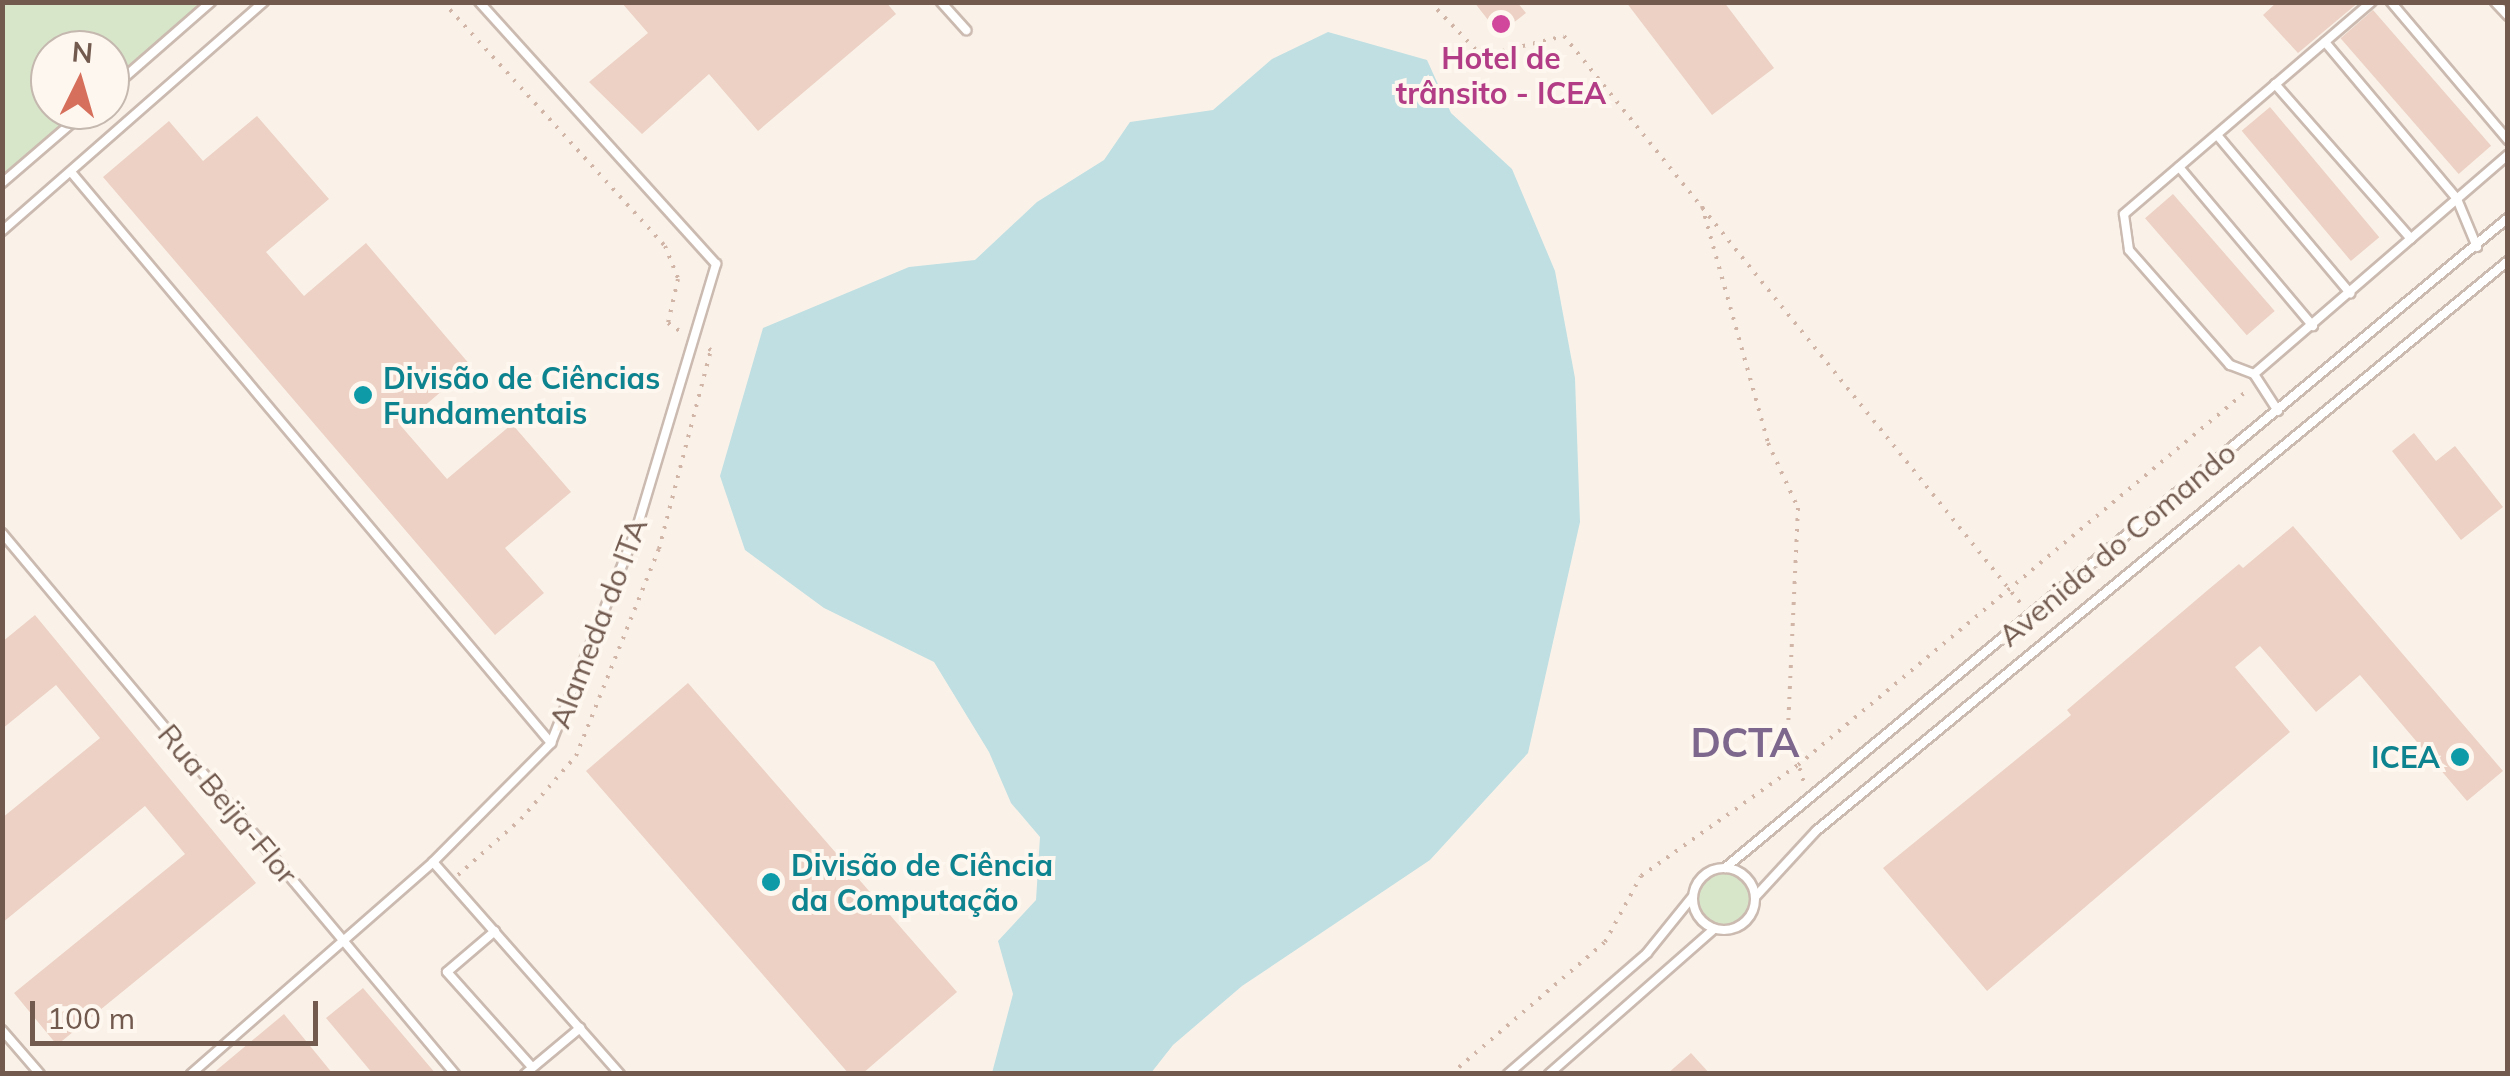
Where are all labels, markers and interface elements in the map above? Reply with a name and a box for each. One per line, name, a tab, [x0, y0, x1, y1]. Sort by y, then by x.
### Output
marker: Hotel de trânsito - ICEA	[1490, 13, 1512, 35]
north arrow	[30, 30, 130, 130]
text: N	[70, 33, 95, 70]
place label: Hotel de trânsito - ICEA	[1396, 40, 1606, 110]
place label: Divisão de Ciências Fundamentais	[383, 360, 660, 430]
marker: Divisão de Ciências Fundamentais	[352, 384, 374, 406]
street label: Avenida do Comando	[1991, 434, 2243, 654]
street label: Alameda do ITA	[541, 513, 655, 733]
street label: Rua Beija-Flor	[151, 717, 305, 891]
district label: DCTA	[1690, 718, 1800, 766]
place label: ICEA	[2371, 739, 2440, 775]
marker: ICEA	[2449, 746, 2471, 768]
place label: Divisão de Ciência da Computação	[791, 847, 1053, 918]
marker: Divisão de Ciência da Computação	[760, 871, 782, 893]
scale bar	[35, 981, 322, 1043]
text: 100 m	[47, 999, 135, 1037]

